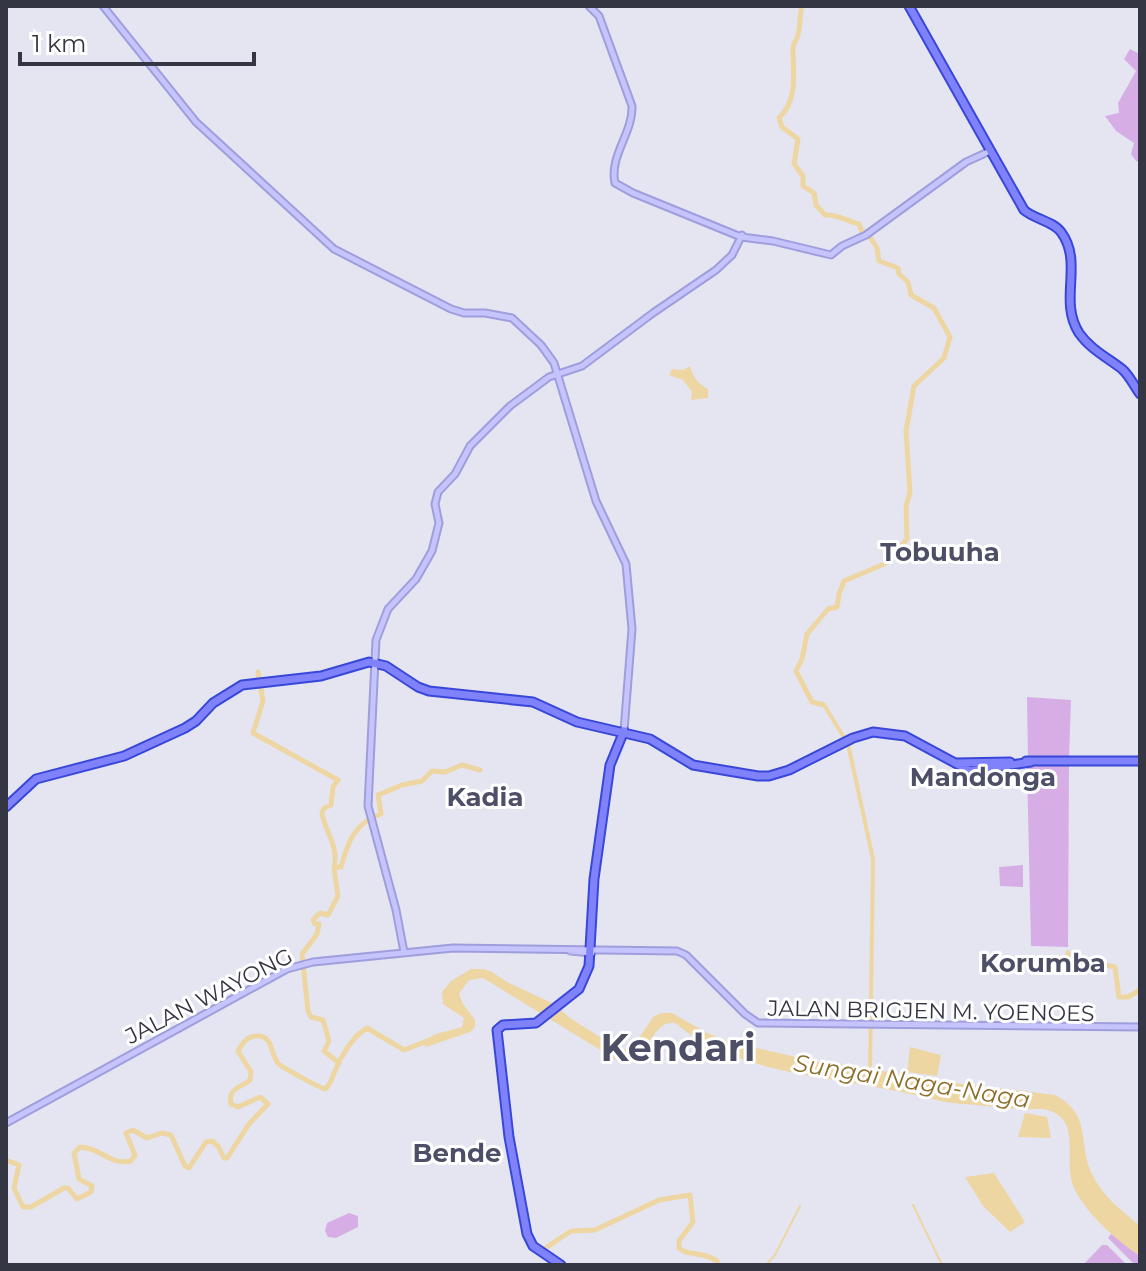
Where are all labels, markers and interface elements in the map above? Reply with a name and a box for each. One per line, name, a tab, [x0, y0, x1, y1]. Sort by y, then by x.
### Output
scale bar	[20, 16, 254, 66]
text: 1 km	[32, 29, 87, 58]
district label: Tobuuha	[880, 536, 1000, 568]
district label: Mandonga	[910, 761, 1056, 793]
district label: Kadia	[447, 781, 523, 813]
street label: JALAN WAYONG	[120, 942, 297, 1050]
district label: Korumba	[980, 947, 1106, 979]
street label: JALAN BRIGJEN M. YOENOES	[766, 995, 1095, 1027]
district label: Kendari	[600, 1024, 756, 1071]
water label: Sungai Naga-Naga	[792, 1048, 1032, 1114]
district label: Bende	[413, 1137, 501, 1169]

